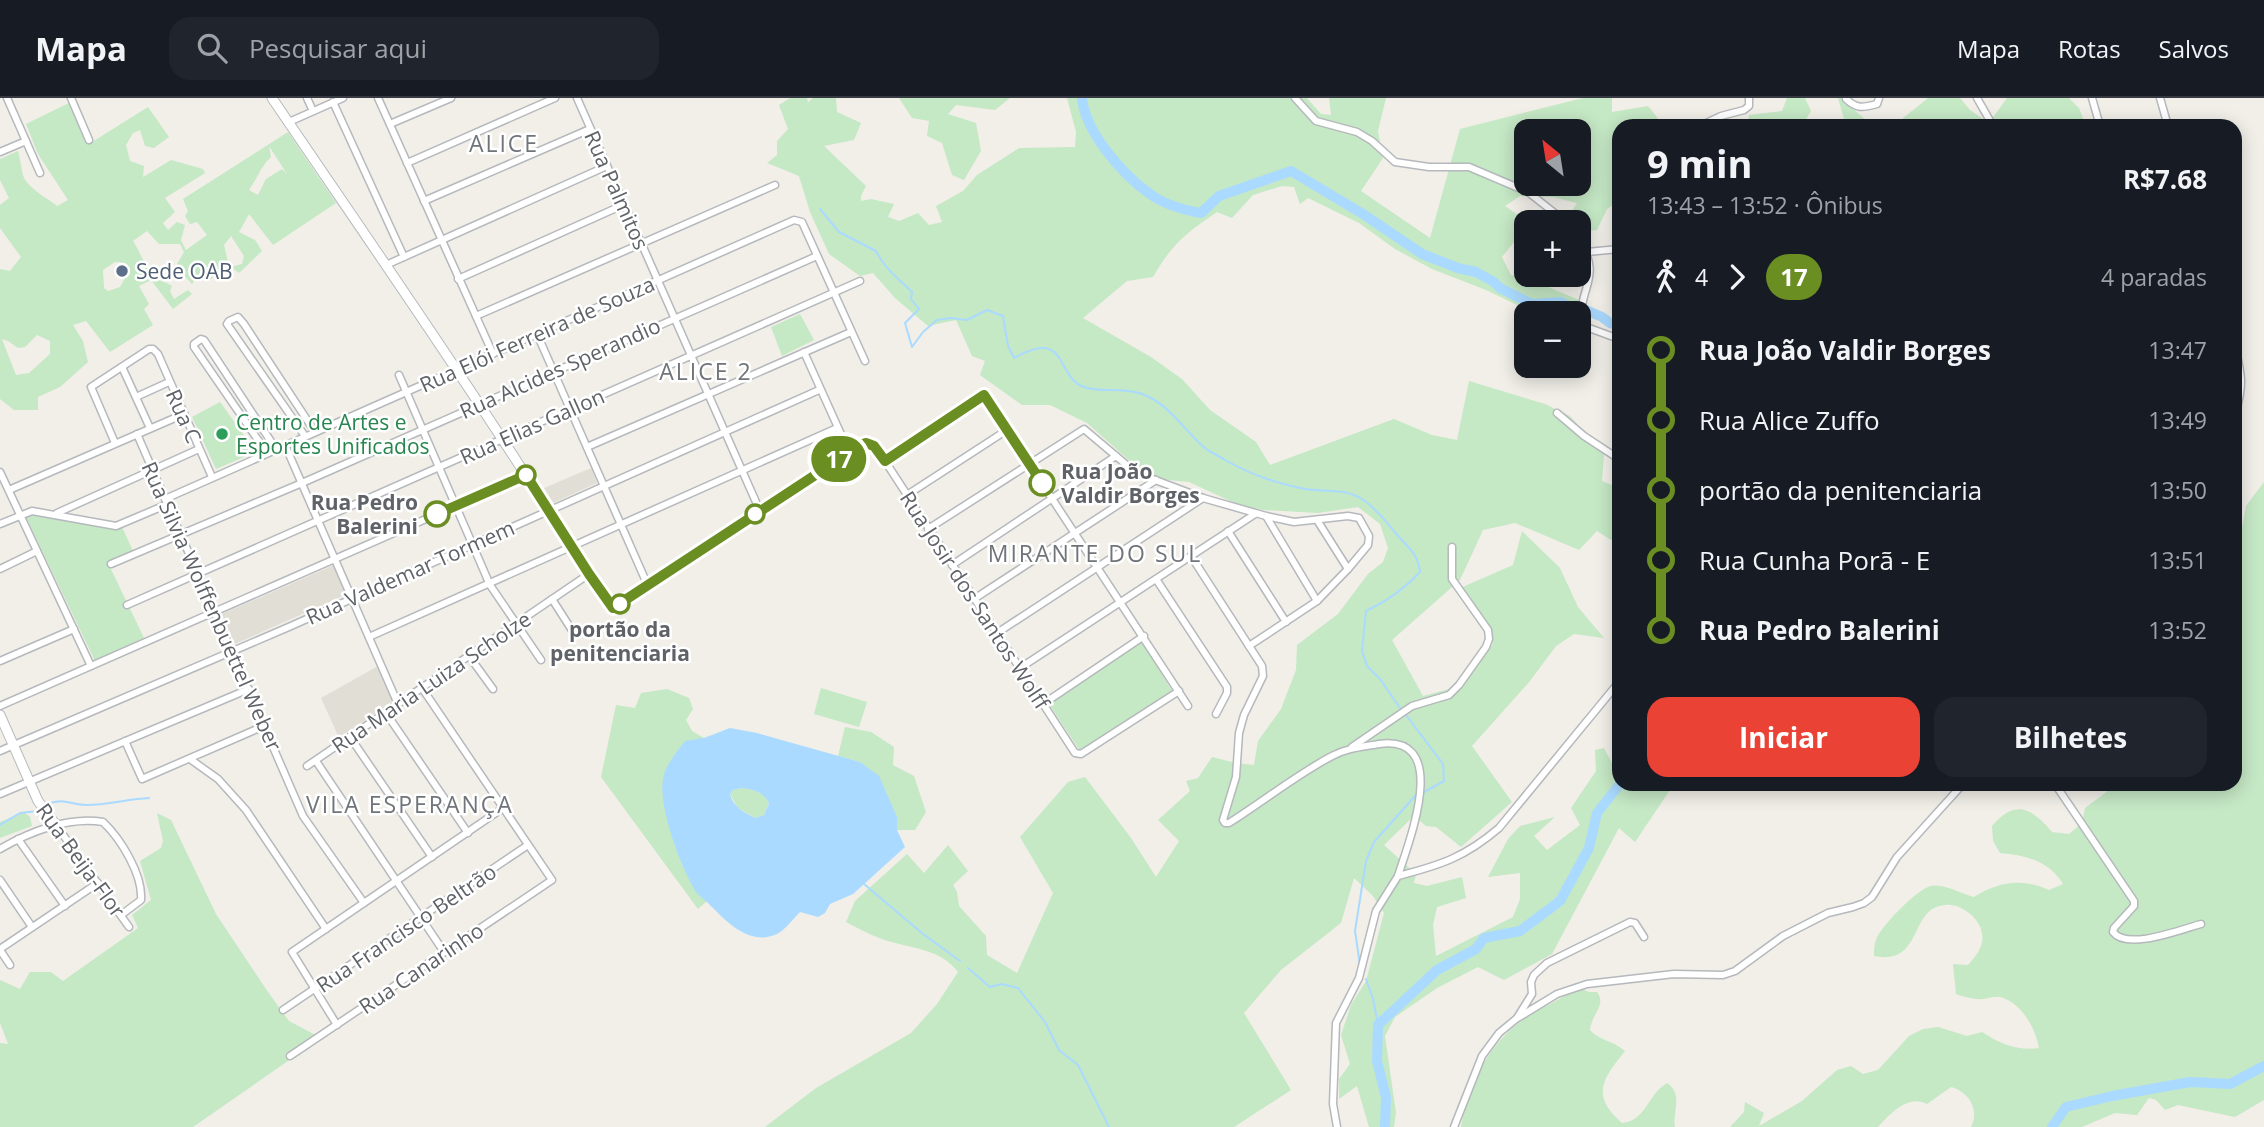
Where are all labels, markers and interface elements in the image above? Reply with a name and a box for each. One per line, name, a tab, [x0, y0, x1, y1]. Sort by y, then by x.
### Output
search box	[169, 17, 659, 80]
text: Mapa	[35, 26, 127, 71]
icon: search	[193, 29, 231, 67]
text: Pesquisar aqui	[249, 30, 427, 66]
text: Mapa	[1957, 32, 2020, 65]
text: Rotas	[2058, 32, 2121, 65]
text: Salvos	[2159, 32, 2229, 65]
north arrow	[1514, 119, 1591, 196]
map controls	[1514, 119, 1591, 378]
street label: Rua Palmitos	[578, 126, 656, 254]
district label: ALICE	[469, 127, 539, 159]
text: 9 min	[1647, 137, 1752, 189]
text: R$7.68	[2123, 161, 2207, 197]
text: 13:43 – 13:52 · Ônibus	[1647, 189, 1883, 221]
button: +	[1514, 210, 1591, 287]
place label: Sede OAB	[136, 257, 233, 285]
icon: walk	[1647, 258, 1685, 296]
icon: forward	[1718, 258, 1756, 296]
text: 17	[1780, 260, 1808, 293]
text: 4	[1695, 261, 1708, 293]
text: 4 paradas	[2101, 261, 2207, 293]
marker: Sede OAB	[114, 263, 130, 279]
street label: Rua Elói Ferreira de Souza	[415, 269, 659, 399]
button: −	[1514, 301, 1591, 378]
street label: Rua Alcides Sperandio	[455, 311, 665, 425]
text: Rua João Valdir Borges	[1699, 332, 1991, 368]
text: 13:47	[2148, 334, 2207, 366]
district label: ALICE 2	[659, 355, 753, 387]
street label: Rua Elias Gallon	[455, 382, 609, 470]
street label: Rua C	[160, 385, 208, 447]
text: Rua Alice Zuffo	[1699, 402, 1880, 438]
text: 13:49	[2148, 404, 2207, 436]
place label: Centro de Artes e Esportes Unificados	[236, 408, 430, 460]
marker: Centro de Artes e Esportes Unificados	[214, 426, 230, 442]
line badge: 17	[808, 436, 870, 482]
text: 17	[825, 442, 853, 475]
street label: Rua Silvia Wolffenbuettel Weber	[135, 457, 289, 755]
place label: Rua João Valdir Borges	[1061, 457, 1200, 509]
unlabelled marker	[516, 465, 536, 485]
marker: Rua João Valdir Borges	[1029, 470, 1055, 496]
text: portão da penitenciaria	[1699, 472, 1982, 508]
text: 13:50	[2148, 474, 2207, 506]
street label: Rua Josir dos Santos Wolff	[894, 486, 1057, 716]
place label: Rua Pedro Balerini	[311, 488, 418, 540]
marker: Rua Pedro Balerini	[424, 501, 450, 527]
unlabelled marker	[745, 504, 765, 524]
street label: Rua Valdemar Tormem	[301, 513, 519, 631]
district label: MIRANTE DO SUL	[988, 537, 1202, 569]
text: Rua Cunha Porã - E	[1699, 542, 1930, 578]
text: 13:51	[2148, 544, 2207, 576]
marker: portão da penitenciaria	[610, 594, 630, 614]
street label: Rua Maria Luiza Scholze	[326, 605, 536, 759]
text: Rua Pedro Balerini	[1699, 612, 1940, 648]
text: 13:52	[2148, 614, 2207, 646]
place label: portão da penitenciaria	[550, 615, 690, 667]
button: Iniciar	[1647, 697, 1920, 777]
button: Bilhetes	[1934, 697, 2207, 777]
district label: VILA ESPERANÇA	[306, 788, 514, 820]
street label: Rua Beija-Flor	[30, 797, 132, 923]
street label: Rua Francisco Beltrão	[311, 857, 501, 999]
street label: Rua Canarinho	[353, 916, 489, 1020]

